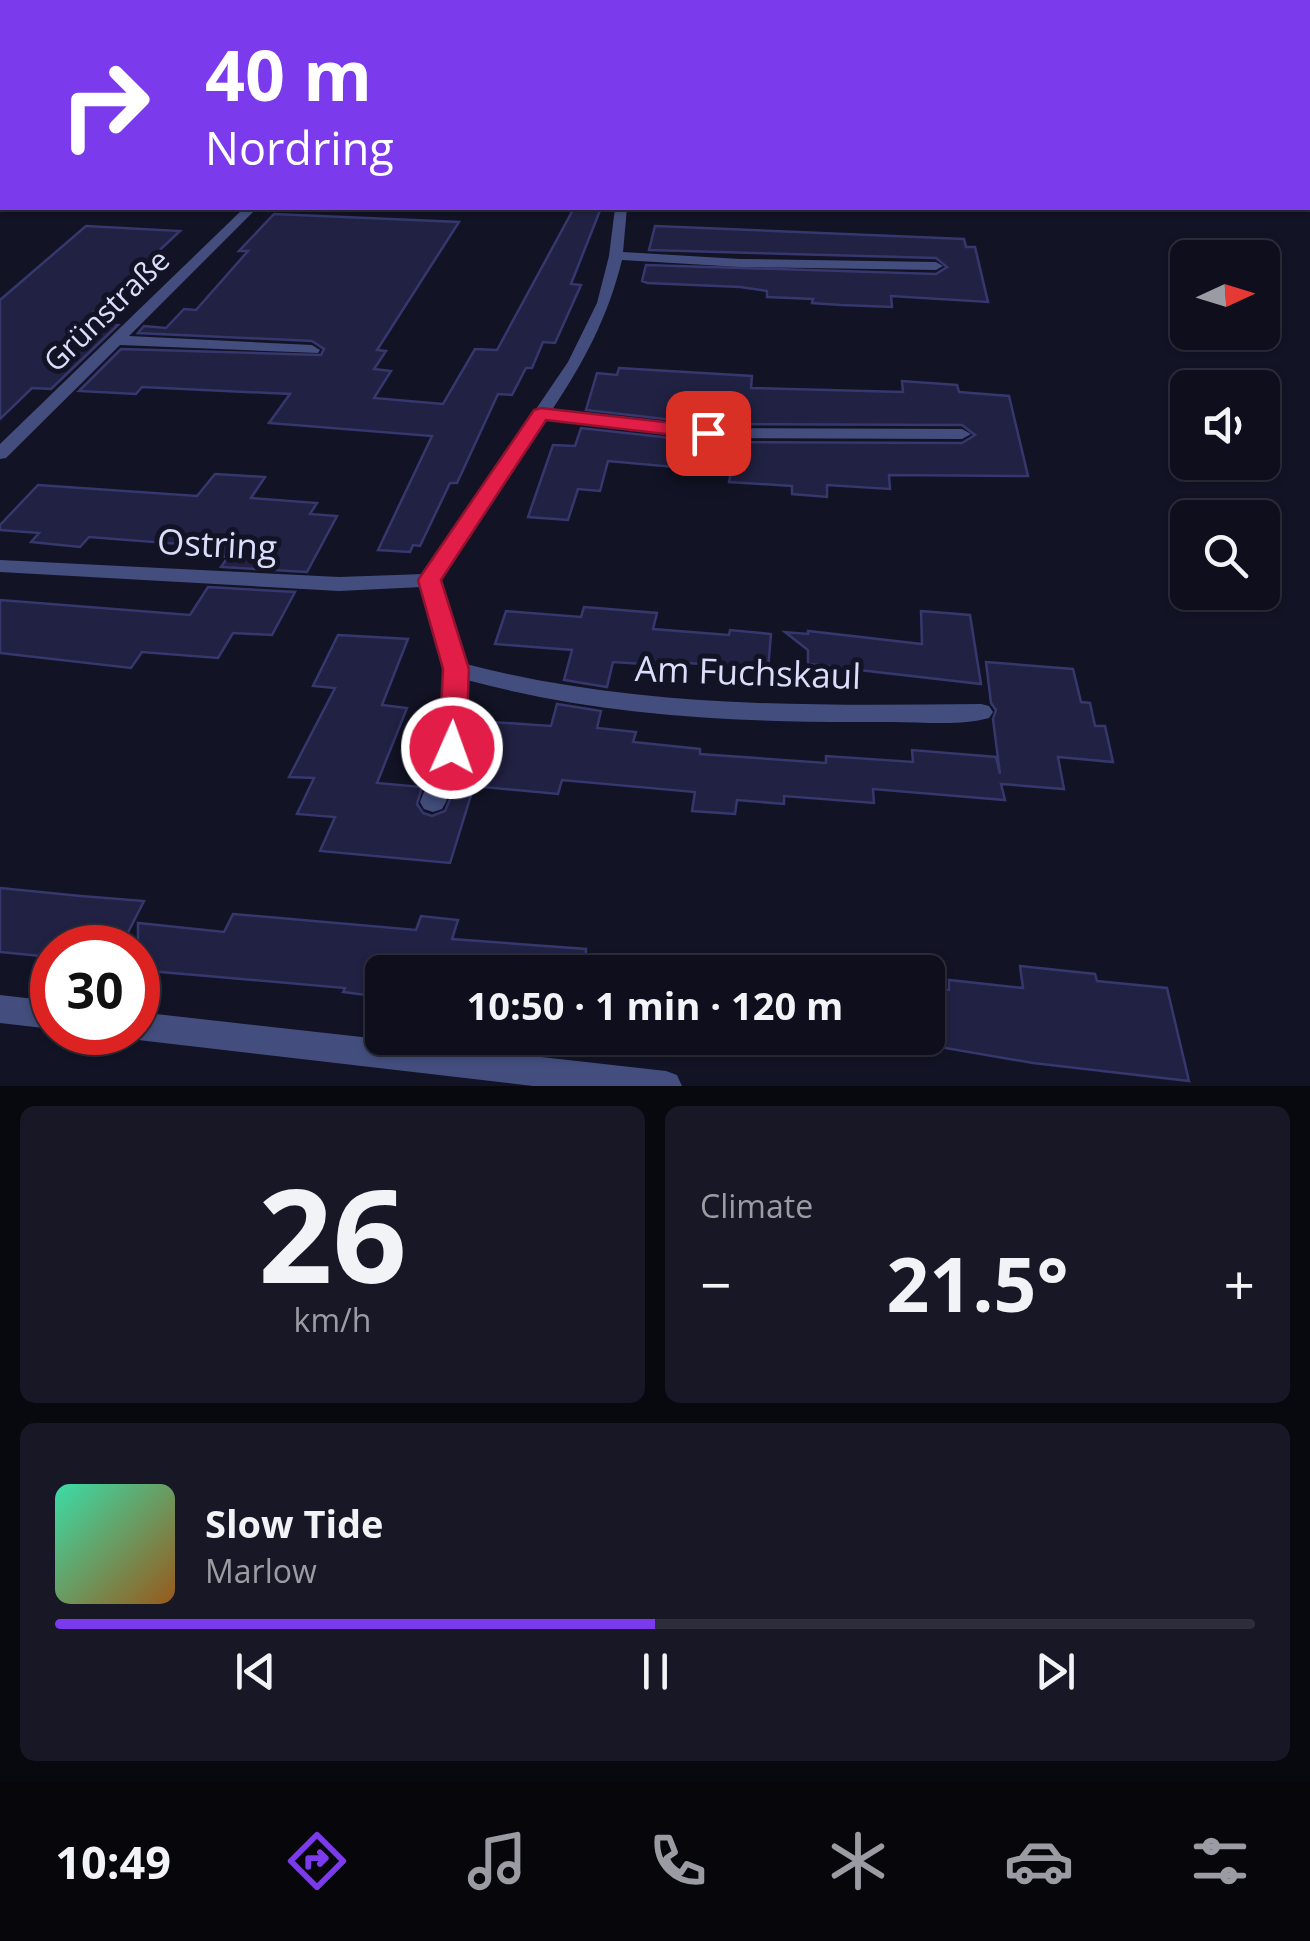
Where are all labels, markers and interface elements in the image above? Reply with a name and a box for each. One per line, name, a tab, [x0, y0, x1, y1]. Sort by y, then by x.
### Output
text: 40 m	[205, 26, 372, 122]
icon: right	[40, 40, 170, 170]
text: Nordring	[205, 117, 394, 178]
street label: Grünstraße	[34, 239, 178, 380]
north arrow	[1170, 240, 1280, 350]
map controls	[1170, 240, 1280, 610]
button: sound	[1170, 370, 1280, 480]
pin	[666, 391, 751, 476]
icon: arrive	[681, 406, 736, 461]
button: search	[1170, 500, 1280, 610]
street label: Ostring	[156, 517, 278, 570]
street label: Am Fuchskaul	[634, 644, 862, 699]
position arrow	[400, 696, 504, 800]
speed limit sign: 30	[30, 925, 160, 1055]
text: 10:50 · 1 min · 120 m	[467, 979, 843, 1031]
text: 26	[258, 1144, 407, 1321]
text: Climate	[700, 1184, 813, 1227]
text: 21.5°	[886, 1232, 1069, 1334]
text: −	[700, 1246, 731, 1321]
text: +	[1224, 1246, 1255, 1321]
text: km/h	[294, 1298, 371, 1341]
text: Slow Tide	[205, 1497, 384, 1549]
text: Marlow	[205, 1549, 317, 1592]
icon: previous	[228, 1644, 283, 1699]
icon: pause	[628, 1644, 683, 1699]
icon: next	[1028, 1644, 1083, 1699]
icon: directions	[282, 1826, 352, 1896]
icon: music	[462, 1826, 532, 1896]
icon: phone	[643, 1826, 713, 1896]
icon: climate	[823, 1826, 893, 1896]
icon: car	[1004, 1826, 1074, 1896]
icon: filters	[1185, 1826, 1255, 1896]
text: 10:49	[55, 1831, 171, 1892]

